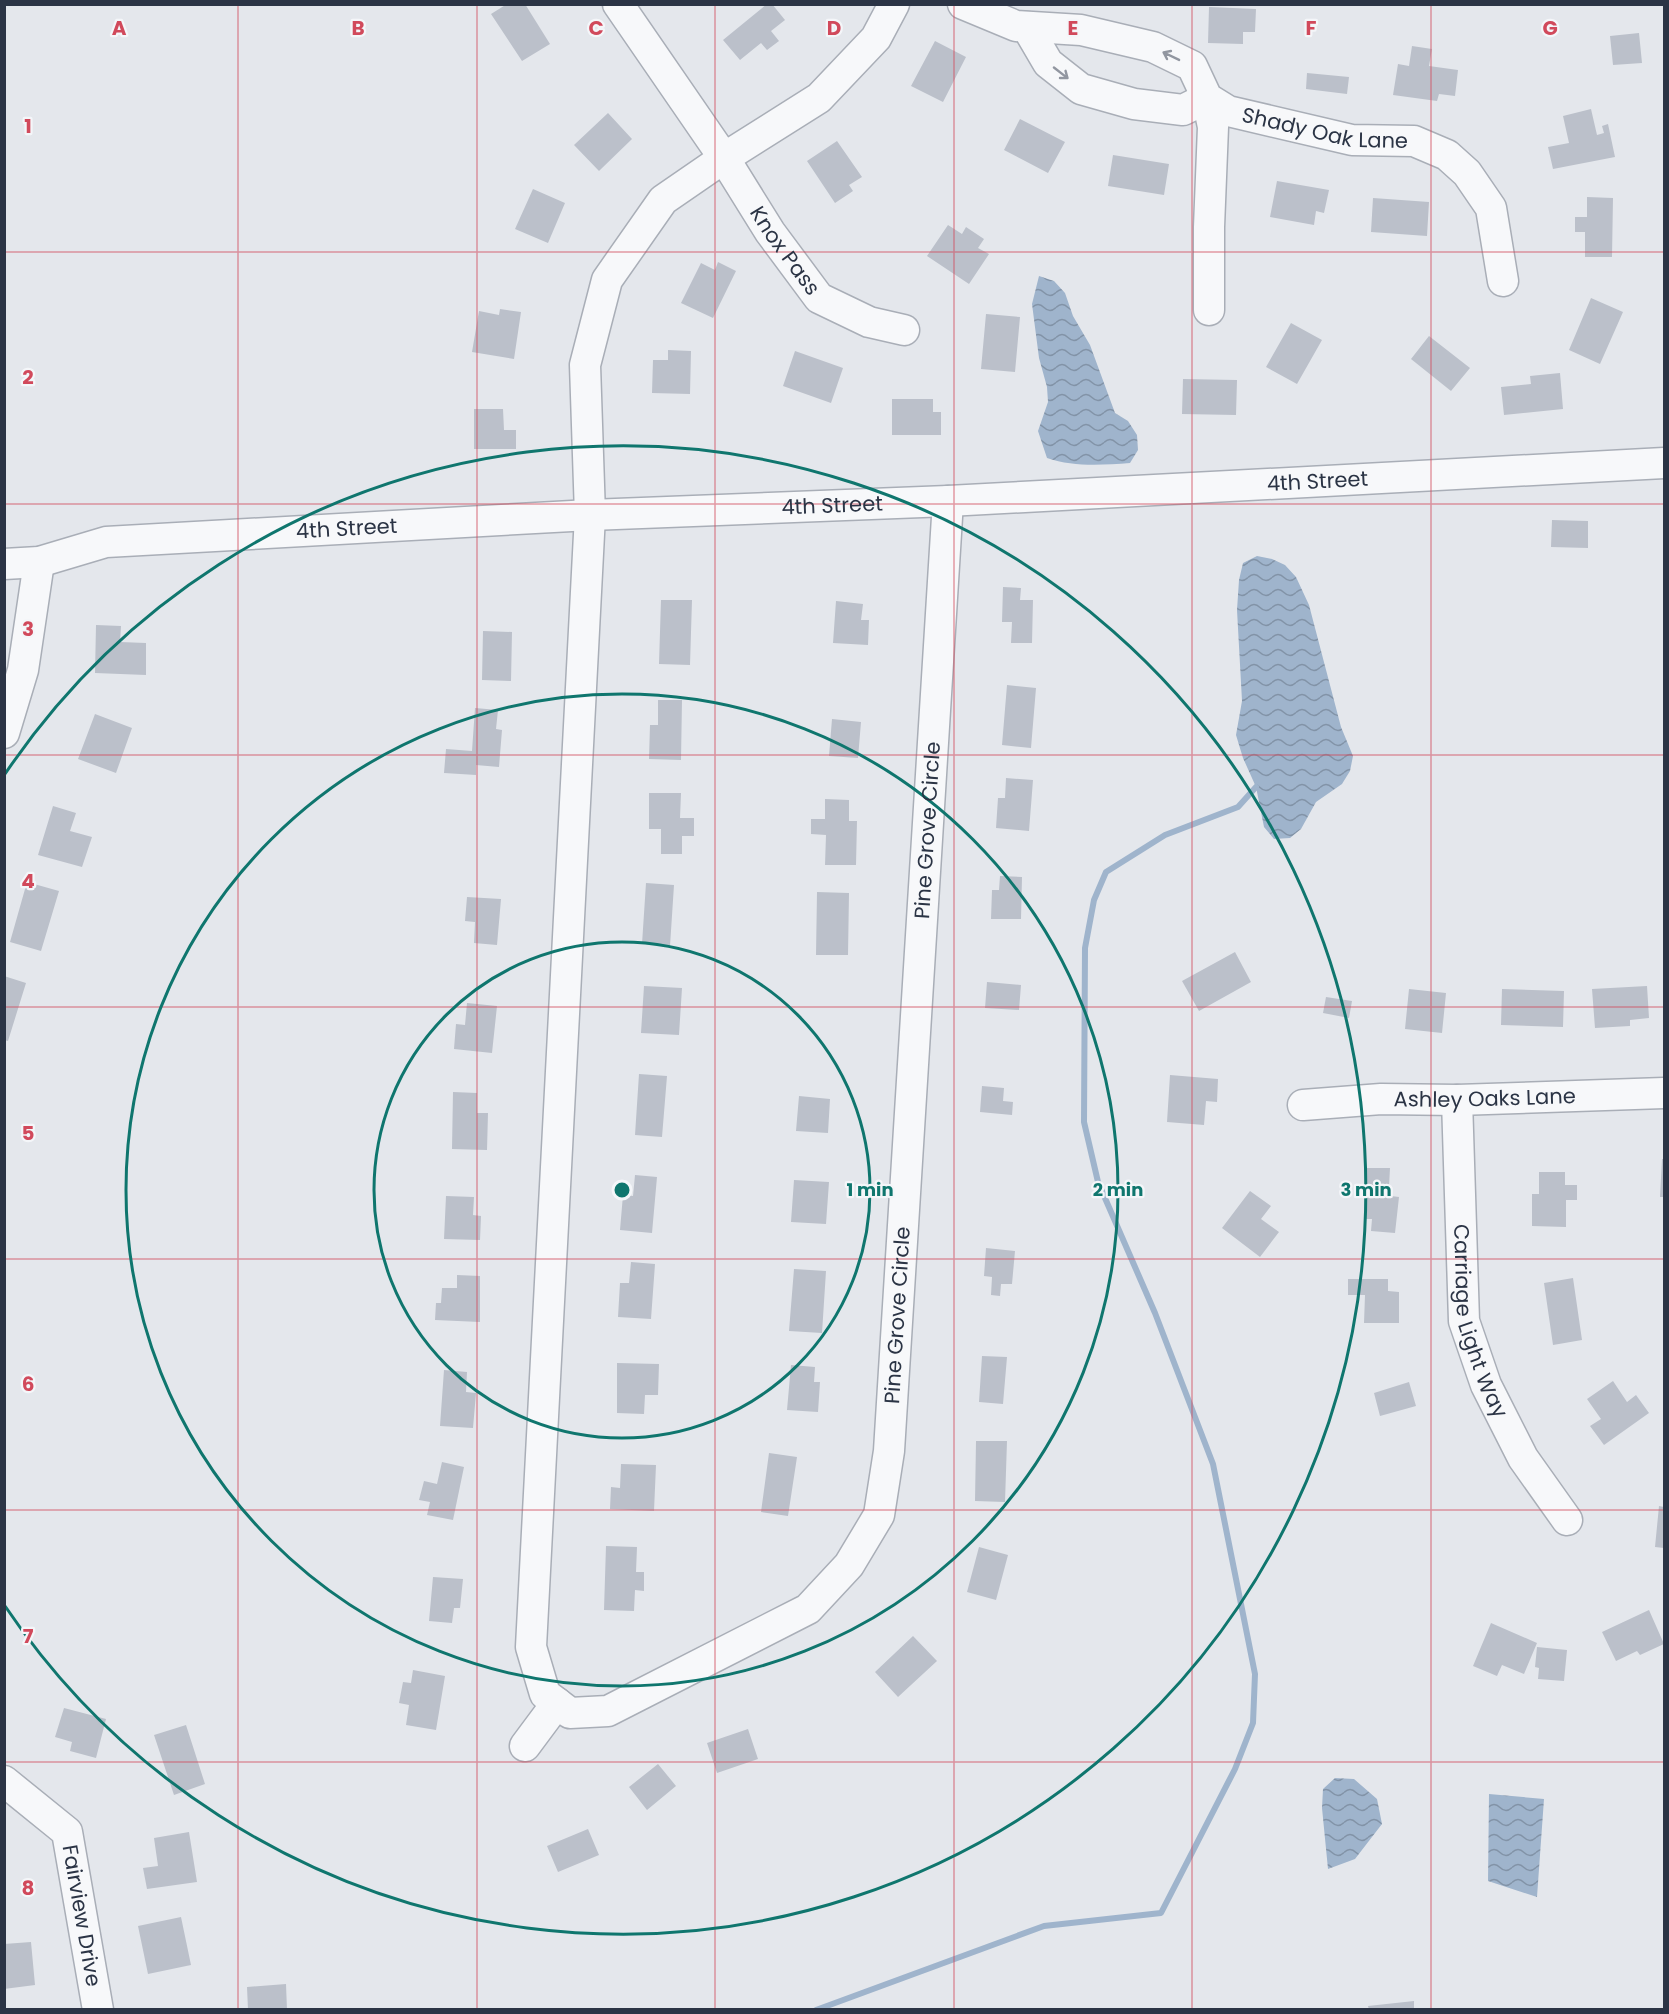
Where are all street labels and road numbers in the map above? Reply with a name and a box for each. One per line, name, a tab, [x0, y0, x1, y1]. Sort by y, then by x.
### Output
street label: Shady Oak Lane	[1239, 100, 1408, 155]
street label: Knox Pass	[743, 200, 827, 301]
street label: 4th Street	[1266, 464, 1369, 498]
street label: 4th Street	[781, 489, 883, 522]
street label: 4th Street	[295, 511, 398, 545]
street label: Pine Grove Circle	[907, 741, 947, 920]
street label: Ashley Oaks Lane	[1394, 1081, 1576, 1114]
street label: Carriage Light Way	[1447, 1223, 1515, 1423]
street label: Pine Grove Circle	[877, 1226, 917, 1405]
street label: Fairview Drive	[55, 1843, 109, 1989]

